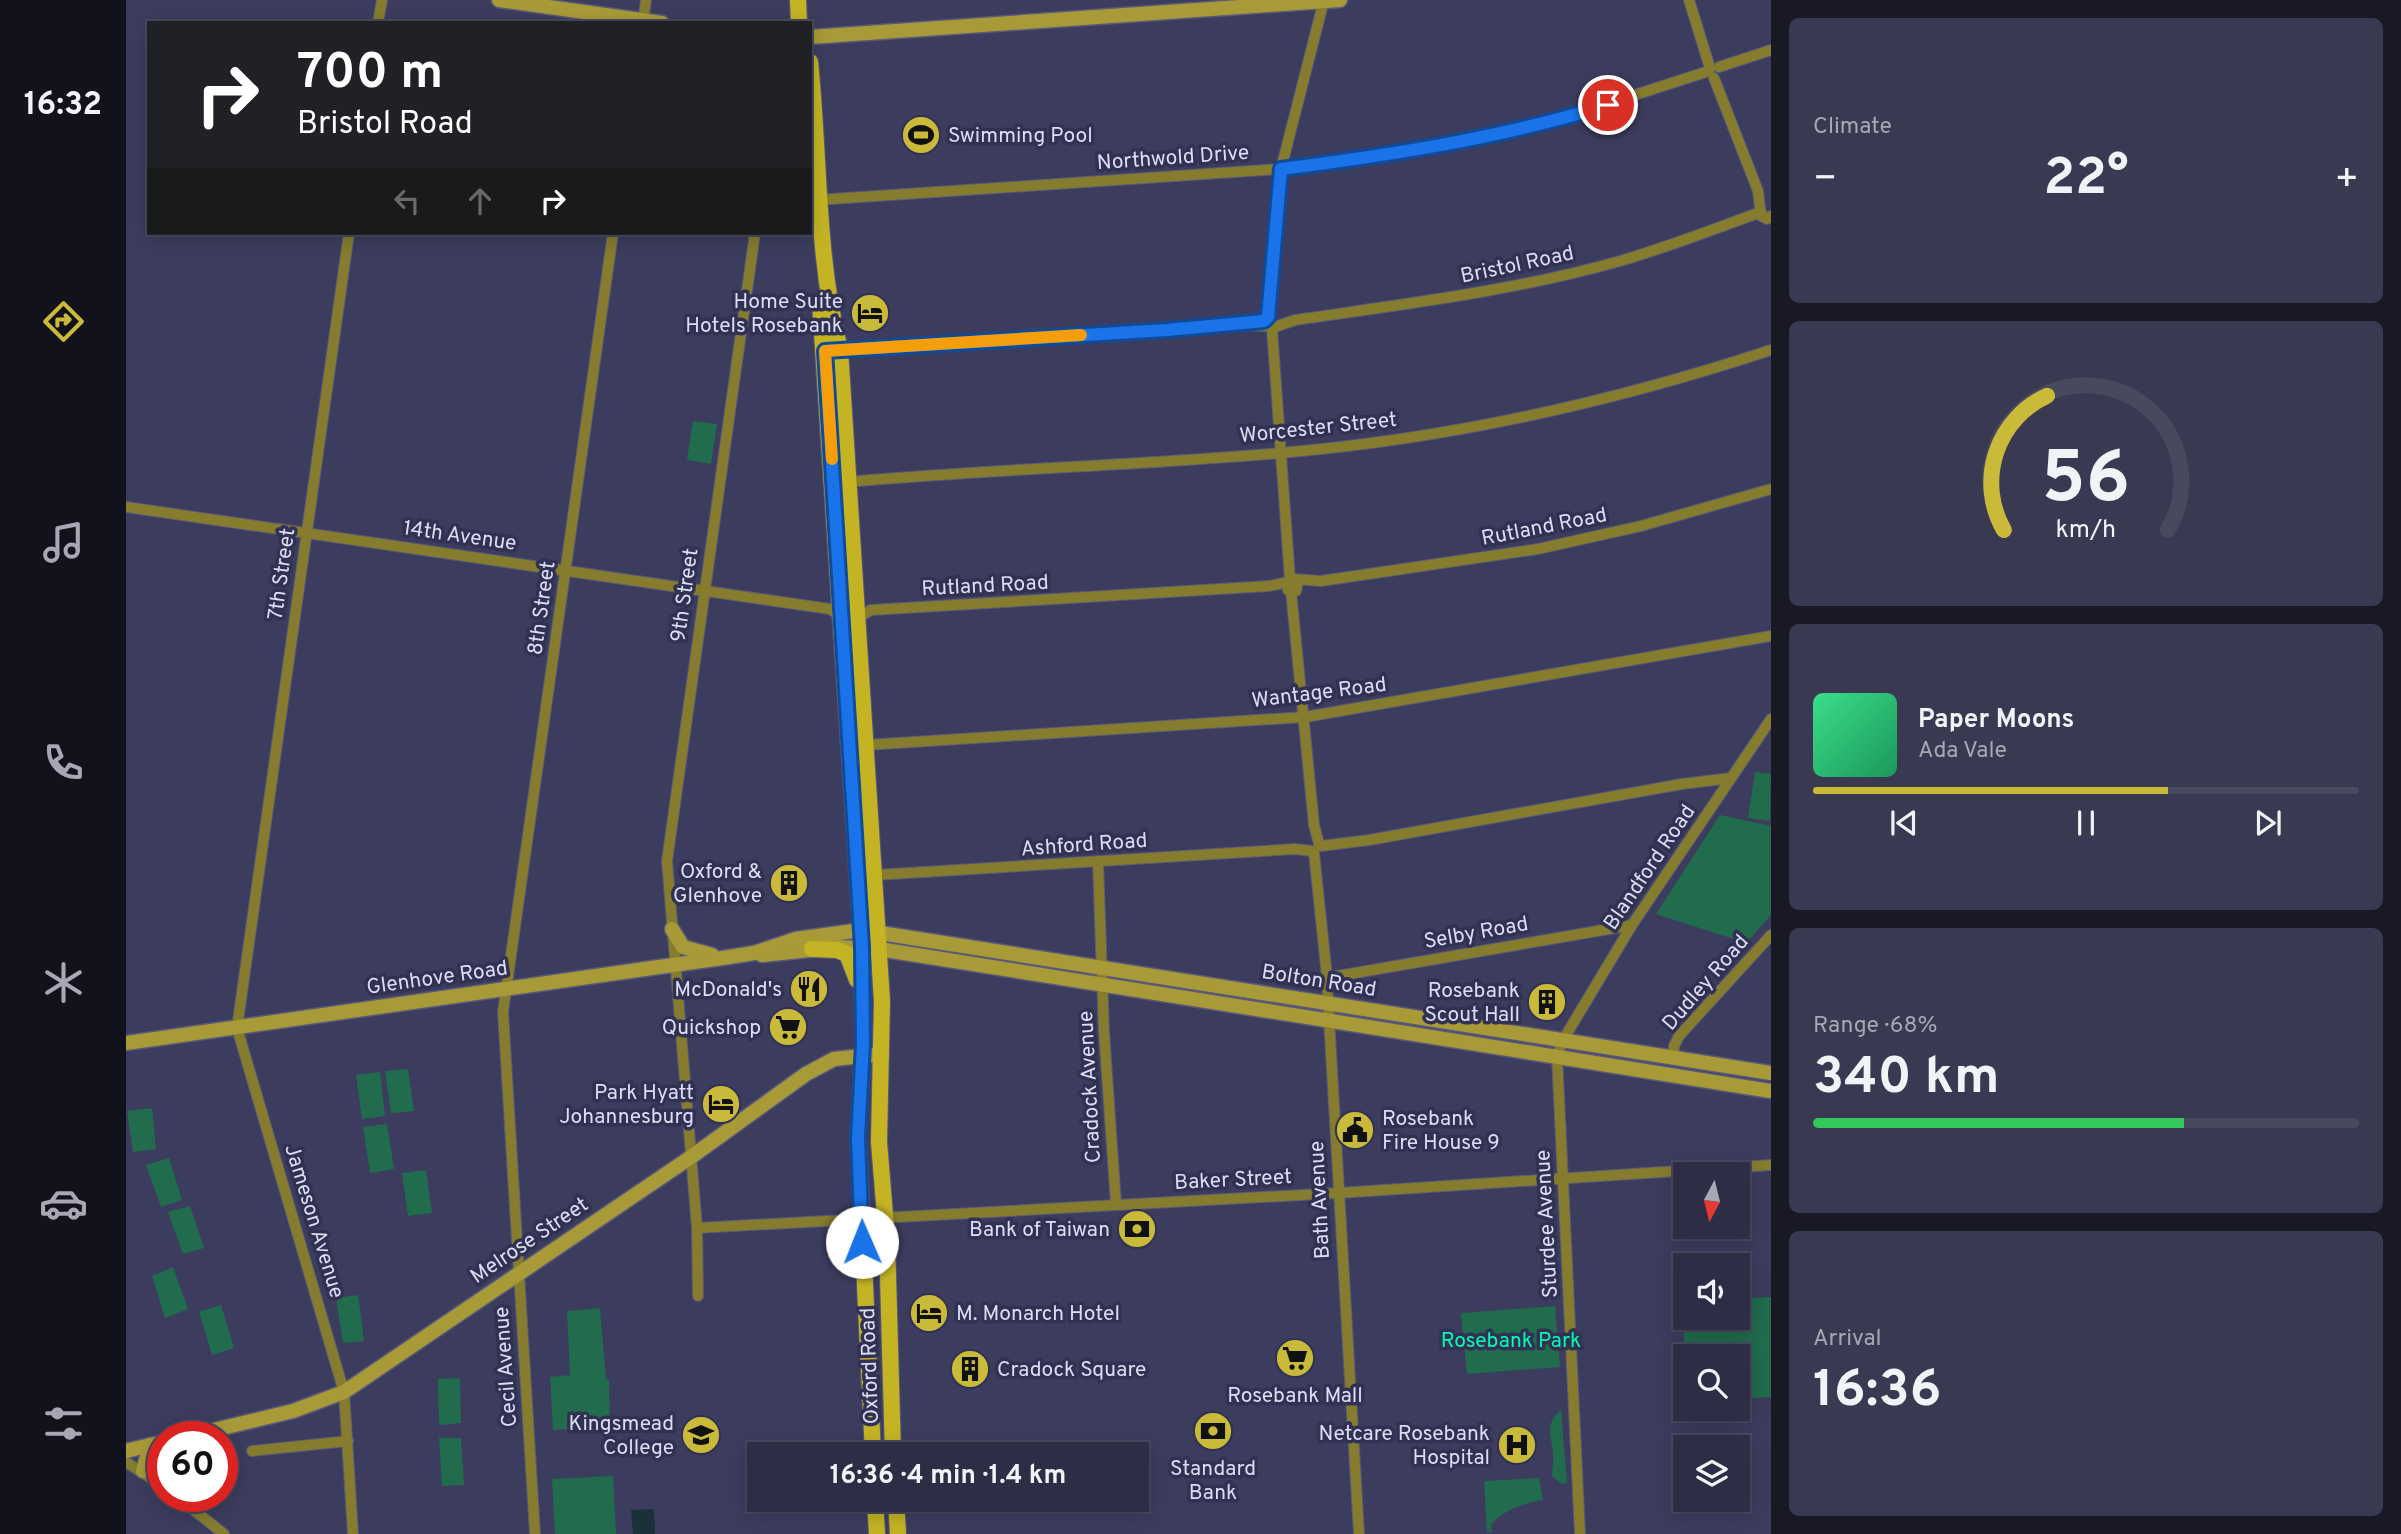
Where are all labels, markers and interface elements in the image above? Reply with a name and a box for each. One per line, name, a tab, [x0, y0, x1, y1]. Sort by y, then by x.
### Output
text: 700 m	[297, 44, 443, 106]
icon: right	[182, 49, 273, 140]
pin	[1578, 75, 1638, 135]
text: 16:32	[24, 86, 102, 126]
icon: arrive	[1589, 86, 1627, 124]
text: Bristol Road	[297, 105, 473, 145]
text: Climate	[1813, 113, 1892, 142]
sports icon: Swimming Pool	[900, 114, 942, 156]
place label: Swimming Pool	[948, 123, 1093, 150]
street label: Northwold Drive	[1096, 140, 1250, 177]
text: 22°	[2043, 147, 2129, 213]
text: −	[1813, 156, 1838, 205]
text: +	[2334, 156, 2359, 205]
icon: left	[388, 182, 426, 220]
icon: ahead	[461, 182, 499, 220]
icon: right	[534, 182, 572, 220]
street label: Bristol Road	[1458, 240, 1577, 291]
place label: Home Suite Hotels Rosebank	[685, 289, 843, 340]
hotel icon: Home Suite Hotels Rosebank	[849, 292, 891, 334]
icon: directions	[39, 297, 88, 346]
street label: Worcester Street	[1238, 407, 1398, 450]
text: 56	[2041, 436, 2131, 528]
street label: Rutland Road	[1479, 502, 1609, 553]
street label: 14th Avenue	[401, 515, 518, 558]
text: km/h	[2056, 515, 2116, 547]
icon: music	[39, 518, 88, 567]
street label: 7th Street	[263, 527, 302, 622]
street label: 9th Street	[666, 546, 705, 644]
street label: 8th Street	[523, 560, 562, 657]
street label: Rutland Road	[921, 570, 1049, 603]
street label: Wantage Road	[1250, 672, 1388, 715]
text: Paper Moons	[1918, 704, 2074, 737]
text: Ada Vale	[1918, 737, 2007, 766]
icon: phone	[39, 738, 88, 787]
street label: Blandford Road	[1598, 800, 1702, 936]
icon: previous	[1885, 804, 1923, 842]
icon: pause	[2067, 804, 2105, 842]
icon: next	[2249, 804, 2287, 842]
street label: Ashford Road	[1020, 828, 1148, 863]
place label: Oxford & Glenhove	[673, 859, 762, 910]
building icon: Oxford & Glenhove	[768, 862, 810, 904]
street label: Selby Road	[1422, 911, 1530, 956]
street label: Dudley Road	[1657, 929, 1755, 1037]
street label: Glenhove Road	[365, 955, 510, 1002]
icon: climate	[39, 958, 88, 1007]
street label: Bolton Road	[1259, 959, 1378, 1004]
restaurant icon: McDonald's	[788, 968, 830, 1010]
place label: McDonald's	[674, 977, 782, 1004]
place label: Rosebank Scout Hall	[1425, 978, 1520, 1029]
building icon: Rosebank Scout Hall	[1526, 981, 1568, 1023]
supermarket icon: Quickshop	[767, 1006, 809, 1048]
street label: Cradock Avenue	[1073, 1010, 1108, 1164]
text: Range · 68%	[1813, 1012, 1938, 1041]
place label: Quickshop	[662, 1015, 761, 1042]
text: 340 km	[1813, 1046, 1999, 1112]
place label: Park Hyatt Johannesburg	[559, 1080, 694, 1131]
hotel icon: Park Hyatt Johannesburg	[700, 1083, 742, 1125]
place label: Rosebank Fire House 9	[1382, 1106, 1500, 1157]
public building icon: Rosebank Fire House 9	[1334, 1109, 1376, 1151]
street label: Bath Avenue	[1304, 1140, 1337, 1260]
street label: Jameson Avenue	[277, 1141, 350, 1302]
street label: Sturdee Avenue	[1530, 1149, 1565, 1299]
north arrow	[1673, 1162, 1750, 1239]
map controls	[1673, 1162, 1750, 1512]
street label: Baker Street	[1173, 1164, 1293, 1197]
icon: car	[39, 1179, 88, 1228]
street label: Melrose Street	[466, 1192, 594, 1291]
position arrow	[825, 1205, 899, 1279]
bank icon: Bank of Taiwan	[1116, 1208, 1158, 1250]
place label: Bank of Taiwan	[969, 1217, 1110, 1244]
button: sound	[1673, 1253, 1750, 1330]
hotel icon: M. Monarch Hotel	[908, 1292, 950, 1334]
place label: M. Monarch Hotel	[956, 1301, 1120, 1328]
street label: Cecil Avenue	[489, 1306, 524, 1428]
street label: Oxford Road	[855, 1307, 886, 1425]
text: Arrival	[1813, 1325, 1882, 1354]
park label: Rosebank Park	[1441, 1328, 1581, 1355]
supermarket icon: Rosebank Mall	[1274, 1337, 1316, 1379]
button: search	[1673, 1344, 1750, 1421]
building icon: Cradock Square	[949, 1348, 991, 1390]
place label: Cradock Square	[997, 1357, 1146, 1384]
text: 16:36	[1813, 1359, 1942, 1425]
place label: Rosebank Mall	[1227, 1383, 1363, 1410]
icon: filters	[39, 1399, 88, 1448]
bank icon: Standard Bank	[1192, 1410, 1234, 1452]
place label: Kingsmead College	[569, 1411, 674, 1462]
school or university icon: Kingsmead College	[680, 1414, 722, 1456]
speed limit sign: 60	[147, 1421, 238, 1512]
place label: Netcare Rosebank Hospital	[1319, 1421, 1490, 1472]
hospital icon: Netcare Rosebank Hospital	[1496, 1424, 1538, 1466]
button: layers	[1673, 1435, 1750, 1512]
place label: Standard Bank	[1170, 1456, 1256, 1507]
text: 16:36 · 4 min · 1.4 km	[830, 1460, 1066, 1493]

